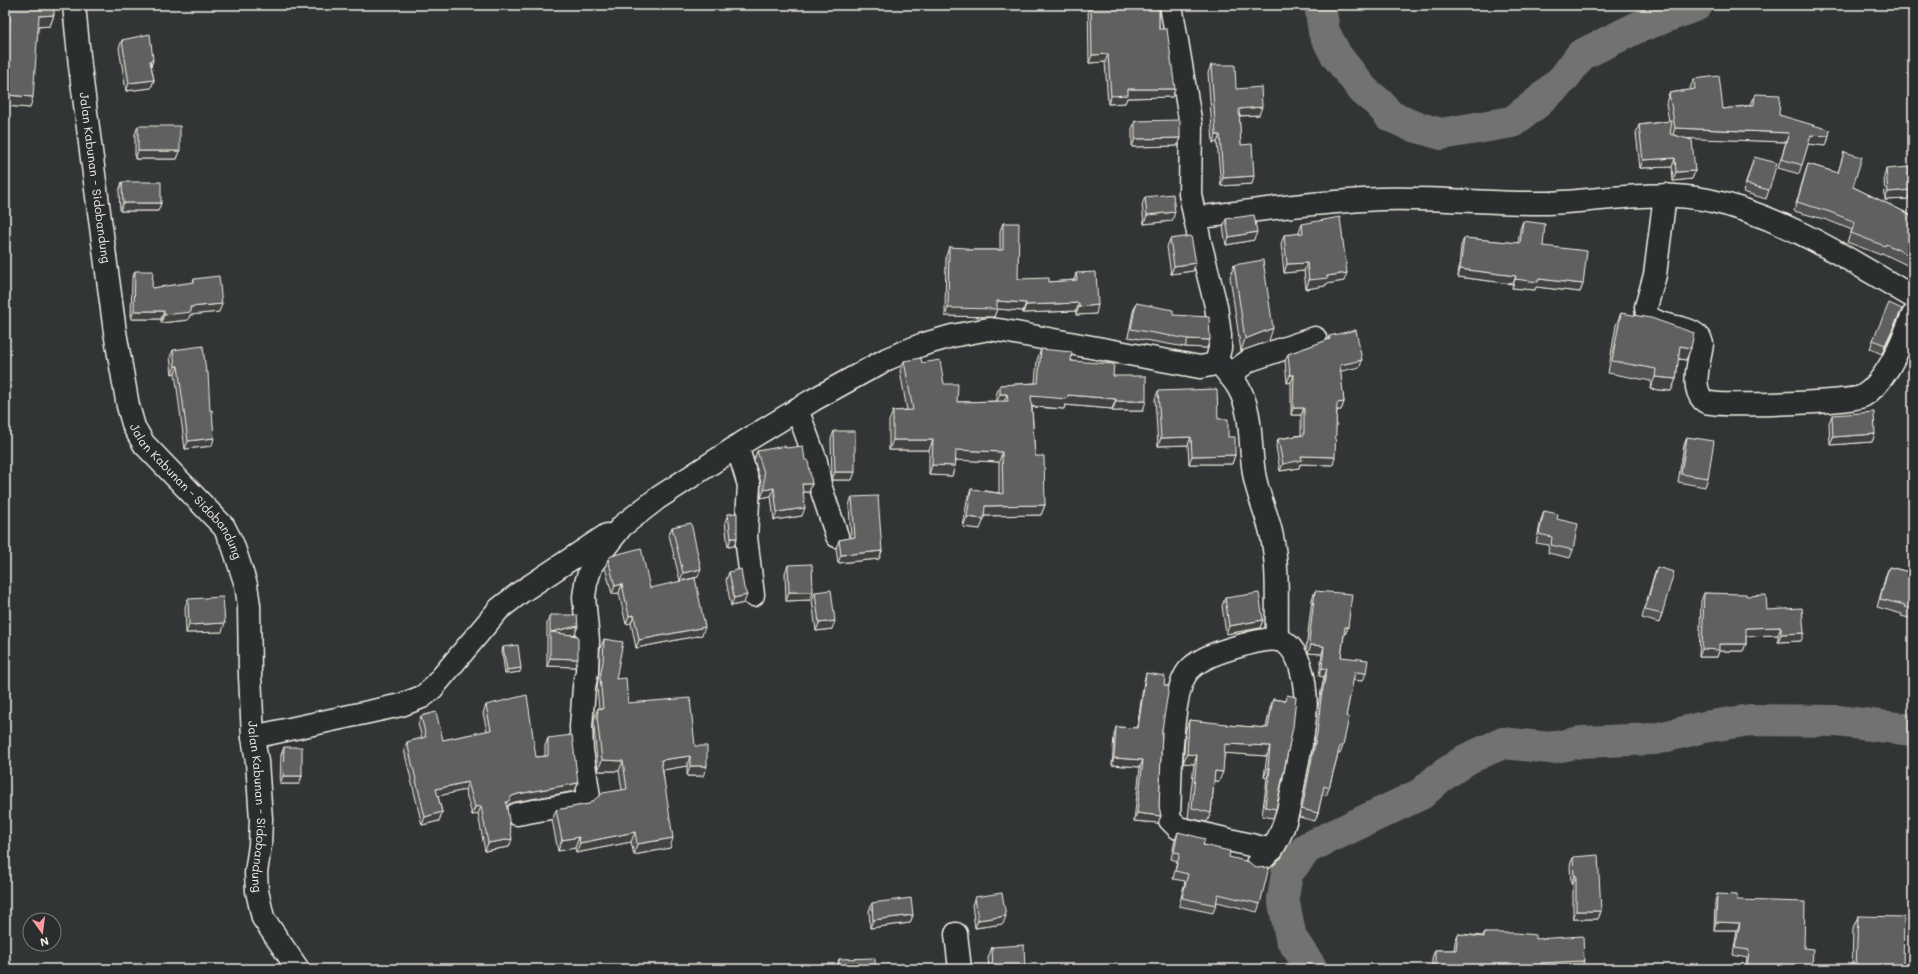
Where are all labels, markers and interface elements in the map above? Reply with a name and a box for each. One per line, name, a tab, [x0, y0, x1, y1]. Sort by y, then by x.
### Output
street label: Jalan Kabunan - Sidobandung	[76, 91, 115, 264]
street label: Jalan Kabunan - Sidobandung	[127, 420, 246, 561]
street label: Jalan Kabunan - Sidobandung	[245, 720, 270, 893]
north arrow	[22, 912, 62, 952]
text: N	[39, 934, 50, 950]

